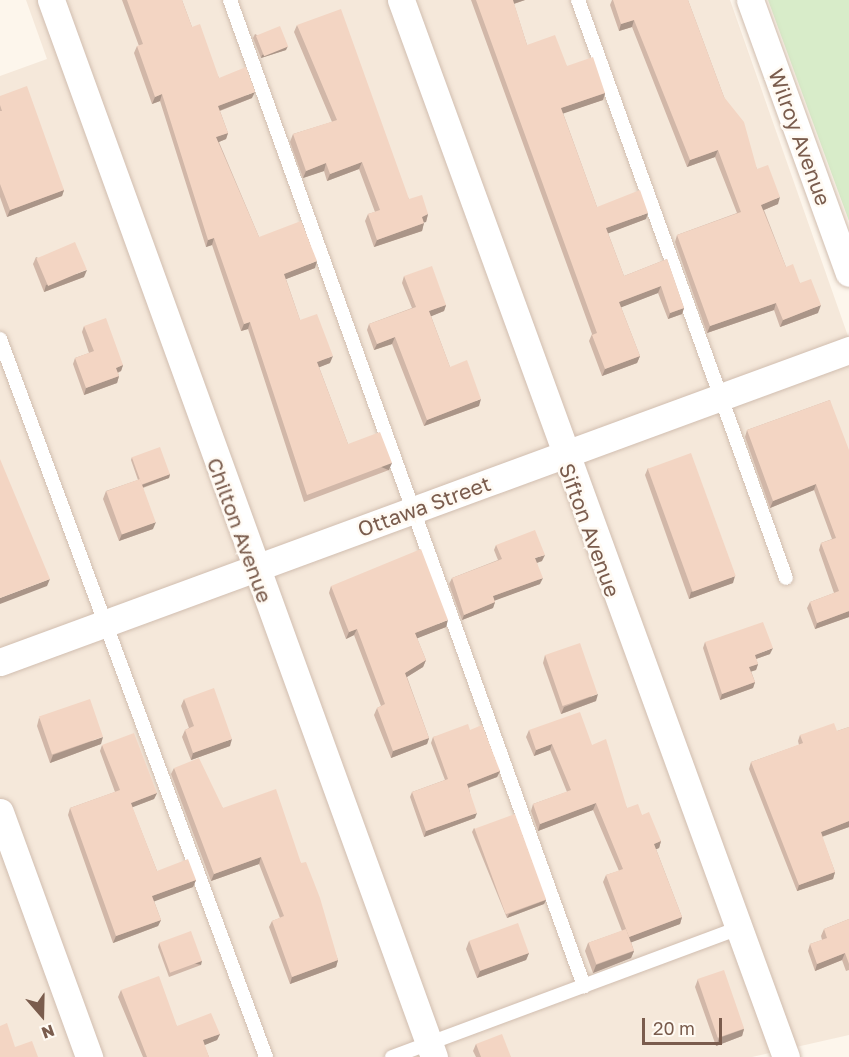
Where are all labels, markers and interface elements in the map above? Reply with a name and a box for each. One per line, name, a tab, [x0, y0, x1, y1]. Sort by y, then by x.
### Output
street label: Wilroy Avenue	[764, 65, 836, 209]
street label: Chilton Avenue	[202, 454, 278, 606]
street label: Sifton Avenue	[554, 460, 626, 600]
street label: Ottawa Street	[354, 470, 494, 542]
north arrow	[12, 985, 72, 1045]
scale bar	[645, 1006, 724, 1044]
text: 20 m	[653, 1017, 695, 1039]
text: N	[39, 1020, 57, 1043]

